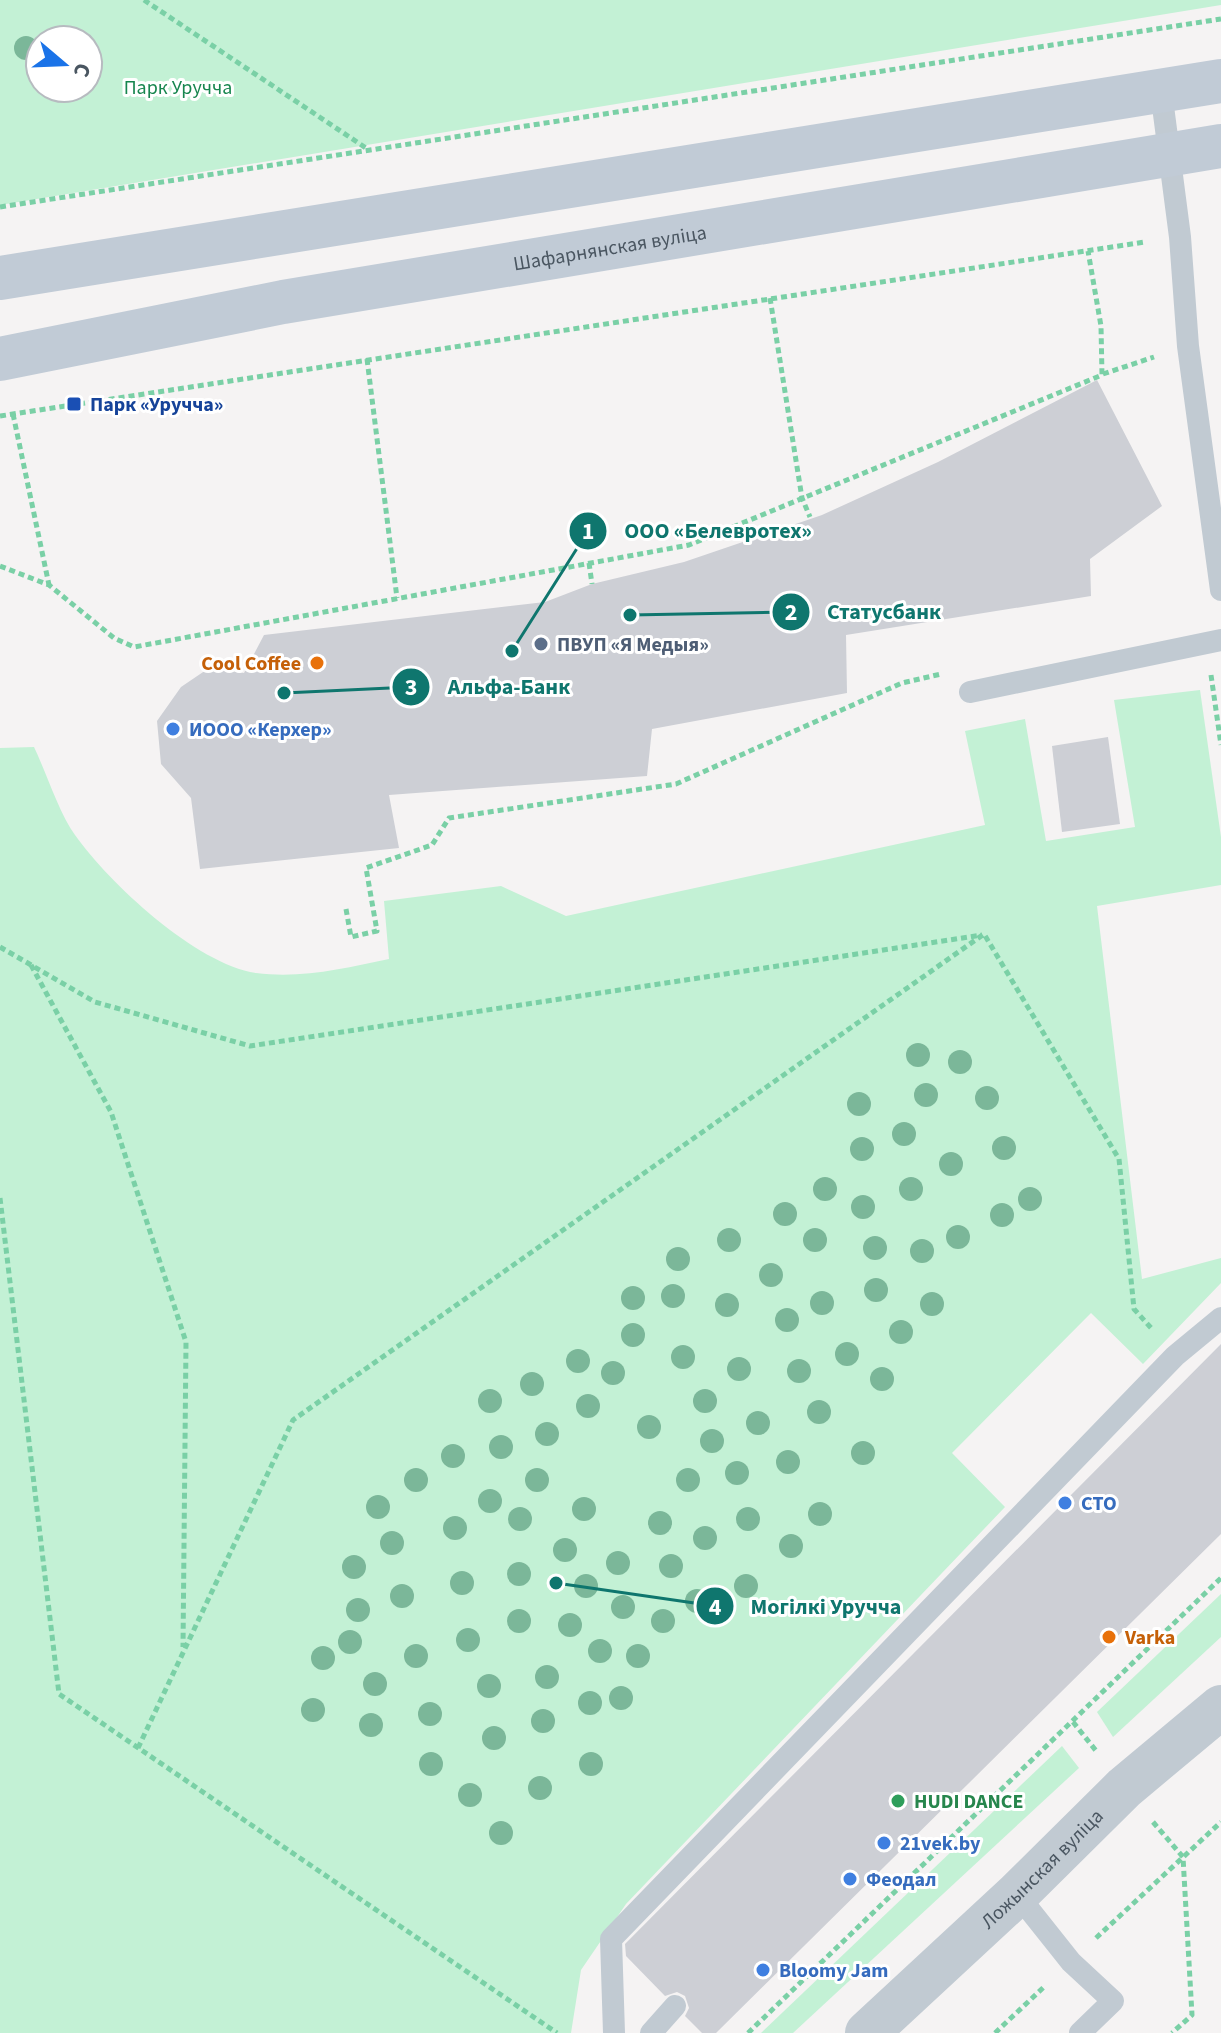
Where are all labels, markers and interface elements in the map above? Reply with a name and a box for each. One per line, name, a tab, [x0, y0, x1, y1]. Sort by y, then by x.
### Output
north arrow	[24, 24, 104, 104]
text: С	[65, 59, 99, 82]
park label: Парк Уручча	[124, 74, 232, 102]
street label: Шафарнянская вуліца	[511, 219, 709, 278]
place label: Парк «Уручча»	[90, 391, 223, 419]
marker: Парк «Уручча»	[65, 395, 83, 413]
callout: ООО «Белевротех»	[568, 508, 828, 554]
text: 1	[582, 514, 594, 549]
text: ООО «Белевротех»	[624, 515, 812, 547]
callout: Статусбанк	[771, 589, 957, 635]
text: 2	[785, 595, 797, 630]
text: Статусбанк	[827, 596, 941, 628]
place label: ПВУП «Я Медыя»	[557, 631, 709, 659]
marker: ПВУП «Я Медыя»	[532, 635, 550, 653]
place label: Cool Coffee	[201, 650, 301, 678]
marker: Cool Coffee	[308, 654, 326, 672]
callout: Альфа-Банк	[391, 664, 586, 710]
text: 3	[405, 670, 417, 705]
text: Альфа-Банк	[447, 671, 570, 703]
place label: ИООО «Керхер»	[189, 716, 332, 744]
marker: ИООО «Керхер»	[164, 720, 182, 738]
place label: СТО	[1081, 1490, 1117, 1518]
marker: СТО	[1056, 1494, 1074, 1512]
callout: Могілкі Уручча	[695, 1583, 918, 1629]
text: 4	[709, 1590, 722, 1625]
text: Могілкі Уручча	[751, 1591, 901, 1623]
place label: Varka	[1124, 1624, 1175, 1652]
marker: Varka	[1100, 1628, 1118, 1646]
place label: HUDI DANCE	[914, 1788, 1023, 1816]
marker: HUDI DANCE	[889, 1792, 907, 1810]
street label: Ложынская вуліца	[975, 1803, 1110, 1936]
place label: 21vek.by	[900, 1830, 981, 1858]
marker: 21vek.by	[875, 1834, 893, 1852]
place label: Феодал	[866, 1866, 937, 1894]
marker: Феодал	[841, 1870, 859, 1888]
place label: Bloomy Jam	[779, 1957, 888, 1985]
marker: Bloomy Jam	[754, 1961, 772, 1979]

